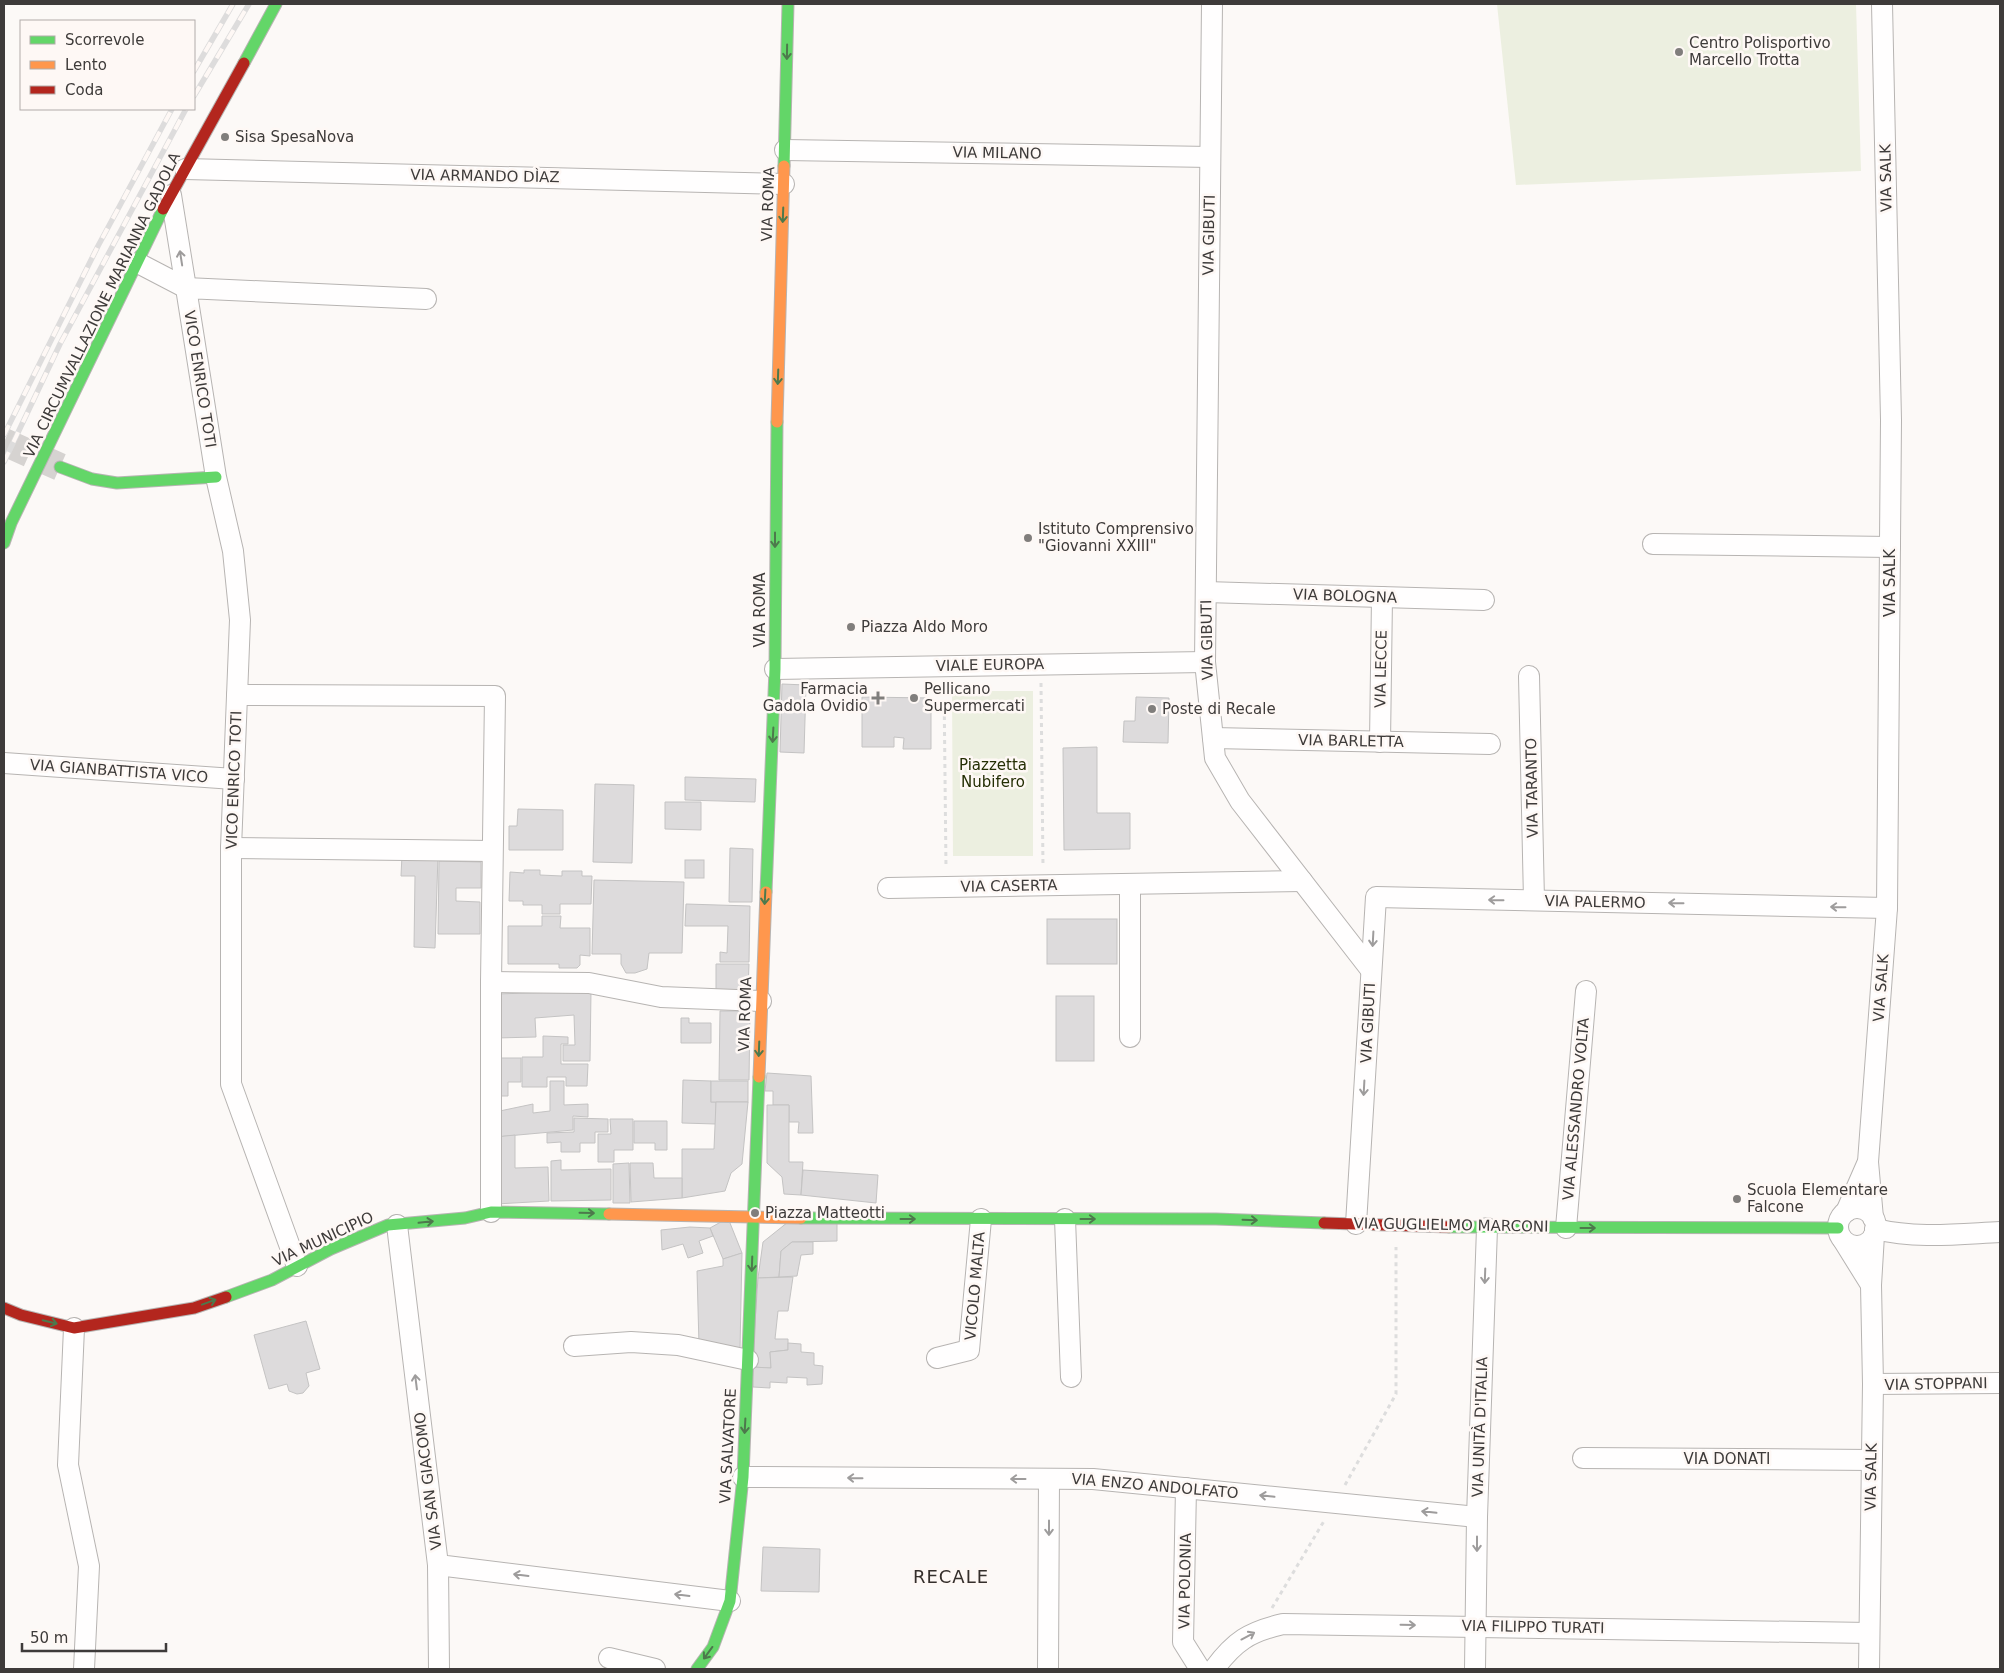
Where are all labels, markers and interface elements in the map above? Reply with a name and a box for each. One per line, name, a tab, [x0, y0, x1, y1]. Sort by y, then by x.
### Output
legend	[20, 20, 195, 110]
text: Scorrevole	[65, 31, 144, 49]
place label: Centro Polisportivo Marcello Trotta	[1689, 34, 1831, 69]
one-way arrow	[782, 44, 791, 60]
marker: Centro Polisportivo Marcello Trotta	[1673, 46, 1685, 58]
text: Lento	[65, 56, 107, 74]
text: Coda	[65, 81, 103, 99]
place label: Sisa SpesaNova	[235, 128, 354, 146]
marker: Sisa SpesaNova	[219, 131, 231, 143]
street label: VIA MILANO	[952, 143, 1042, 163]
street label: VIA SALK	[1876, 143, 1896, 212]
street label: VIA CIRCUMVALLAZIONE MARIANNA GADOLA	[20, 149, 184, 461]
street label: VIA ARMANDO DÌAZ	[410, 165, 560, 186]
street label: VIA ROMA	[758, 165, 778, 242]
street label: VIA GIBUTI	[1199, 195, 1219, 275]
one-way arrow	[778, 206, 788, 223]
one-way arrow	[176, 250, 186, 266]
street label: VICO ENRICO TOTI	[180, 309, 220, 449]
one-way arrow	[773, 369, 783, 385]
place label: Istituto Comprensivo "Giovanni XXIII"	[1038, 520, 1194, 555]
one-way arrow	[770, 532, 780, 548]
marker: Istituto Comprensivo "Giovanni XXIII"	[1022, 532, 1034, 544]
street label: VIA SALK	[1881, 548, 1899, 617]
street label: VIA ROMA	[751, 572, 769, 648]
street label: VIA BOLOGNA	[1293, 585, 1398, 607]
street label: VIA GIBUTI	[1197, 600, 1217, 680]
place label: Piazza Aldo Moro	[861, 618, 988, 636]
marker: Piazza Aldo Moro	[845, 621, 857, 633]
street label: VIA LECCE	[1371, 630, 1391, 708]
street label: VIALE EUROPA	[936, 655, 1045, 675]
place label: Farmacia Gadola Ovidio	[763, 680, 868, 715]
place label: Pellicano Supermercati	[924, 680, 1025, 715]
marker: Farmacia Gadola Ovidio	[872, 692, 884, 704]
marker: Pellicano Supermercati	[908, 692, 920, 704]
place label: Poste di Recale	[1162, 700, 1276, 718]
marker: Poste di Recale	[1146, 703, 1158, 715]
street label: VICO ENRICO TOTI	[223, 710, 245, 850]
one-way arrow	[768, 727, 777, 743]
street label: VIA BARLETTA	[1298, 731, 1405, 751]
street label: VIA TARANTO	[1522, 738, 1542, 838]
street label: VIA GIANBATTISTA VICO	[29, 756, 209, 786]
park label: Piazzetta Nubifero	[959, 756, 1027, 791]
street label: VIA CASERTA	[960, 876, 1058, 896]
one-way arrow	[761, 889, 770, 905]
street label: VIA PALERMO	[1544, 892, 1646, 912]
one-way arrow	[1488, 895, 1504, 904]
one-way arrow	[1668, 899, 1684, 908]
one-way arrow	[1830, 902, 1846, 912]
one-way arrow	[1369, 931, 1378, 947]
street label: VIA SALK	[1870, 952, 1892, 1023]
street label: VIA ROMA	[735, 975, 755, 1052]
street label: VIA GIBUTI	[1357, 982, 1379, 1064]
street label: VIA ALESSANDRO VOLTA	[1559, 1016, 1593, 1201]
one-way arrow	[754, 1041, 764, 1057]
one-way arrow	[1360, 1080, 1369, 1096]
place label: Scuola Elementare Falcone	[1747, 1181, 1888, 1216]
marker: Scuola Elementare Falcone	[1731, 1193, 1743, 1205]
place label: Piazza Matteotti	[765, 1204, 885, 1222]
marker: Piazza Matteotti	[749, 1207, 761, 1219]
street label: VIA MUNICIPIO	[270, 1208, 376, 1270]
one-way arrow	[579, 1208, 595, 1218]
one-way arrow	[900, 1214, 916, 1224]
one-way arrow	[1080, 1214, 1096, 1224]
street label: VIA GUGLIELMO MARCONI	[1353, 1214, 1549, 1236]
one-way arrow	[1242, 1215, 1258, 1225]
one-way arrow	[417, 1217, 433, 1227]
one-way arrow	[1579, 1223, 1595, 1233]
street label: VICOLO MALTA	[961, 1230, 989, 1341]
one-way arrow	[747, 1256, 757, 1272]
one-way arrow	[1480, 1268, 1490, 1284]
one-way arrow	[201, 1297, 217, 1306]
one-way arrow	[42, 1318, 58, 1327]
street label: VIA UNITÀ D'ITALIA	[1468, 1356, 1491, 1498]
one-way arrow	[411, 1374, 421, 1390]
street label: VIA STOPPANI	[1884, 1374, 1988, 1394]
street label: VIA SALVATORE	[716, 1388, 740, 1504]
street label: VIA SAN GIACOMO	[411, 1411, 445, 1551]
one-way arrow	[740, 1418, 749, 1434]
street label: VIA SALK	[1861, 1442, 1881, 1511]
street label: VIA DONATI	[1684, 1450, 1770, 1468]
street label: VIA ENZO ANDOLFATO	[1071, 1470, 1239, 1502]
one-way arrow	[847, 1473, 864, 1483]
one-way arrow	[1010, 1474, 1026, 1484]
one-way arrow	[1259, 1491, 1275, 1501]
one-way arrow	[1421, 1507, 1437, 1517]
one-way arrow	[1044, 1519, 1054, 1535]
street label: VIA POLONIA	[1175, 1532, 1195, 1629]
one-way arrow	[1472, 1536, 1482, 1552]
district label: RECALE	[913, 1566, 989, 1587]
one-way arrow	[513, 1570, 529, 1580]
one-way arrow	[674, 1590, 690, 1600]
street label: VIA FILIPPO TURATI	[1461, 1617, 1605, 1637]
scale bar	[22, 1620, 166, 1652]
one-way arrow	[1400, 1620, 1416, 1630]
text: 50 m	[30, 1629, 68, 1647]
one-way arrow	[1240, 1630, 1255, 1640]
one-way arrow	[703, 1646, 713, 1660]

